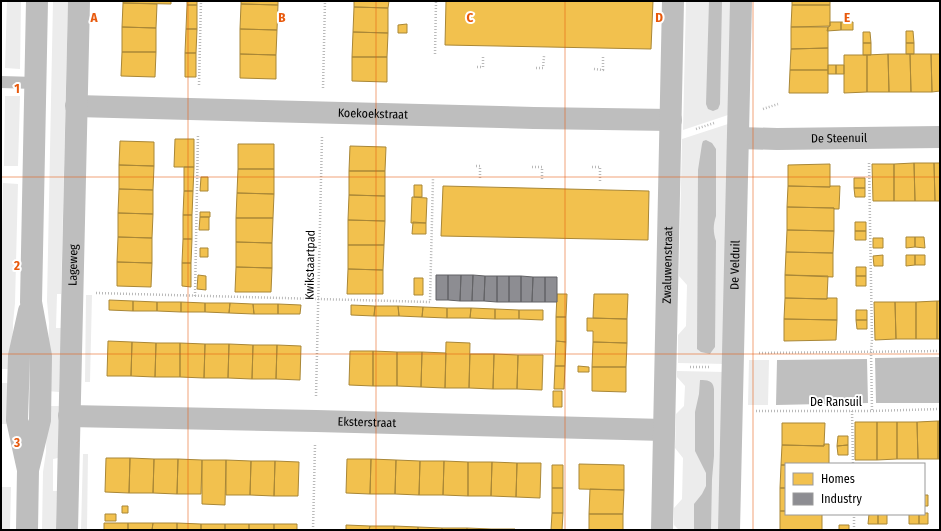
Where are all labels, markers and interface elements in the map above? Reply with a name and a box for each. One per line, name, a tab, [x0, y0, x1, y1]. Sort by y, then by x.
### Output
text: A	[89, 10, 98, 25]
text: B	[278, 10, 286, 25]
text: C	[467, 10, 474, 25]
text: D	[655, 10, 663, 25]
text: E	[844, 10, 850, 25]
text: 1	[14, 81, 20, 96]
street label: Koekoekstraat	[338, 106, 408, 122]
street label: De Steenuil	[811, 131, 867, 146]
street label: Zwaluwenstraat	[660, 226, 675, 304]
street label: Kwikstaartpad	[302, 230, 318, 300]
street label: De Velduil	[727, 240, 743, 290]
street label: Lageweg	[66, 244, 80, 286]
text: 2	[13, 258, 20, 273]
street label: De Ransuil	[810, 395, 862, 409]
street label: Eksterstraat	[337, 415, 396, 430]
text: 3	[13, 435, 20, 450]
legend	[785, 463, 925, 515]
text: Homes	[821, 472, 855, 486]
text: Industry	[821, 492, 862, 506]

